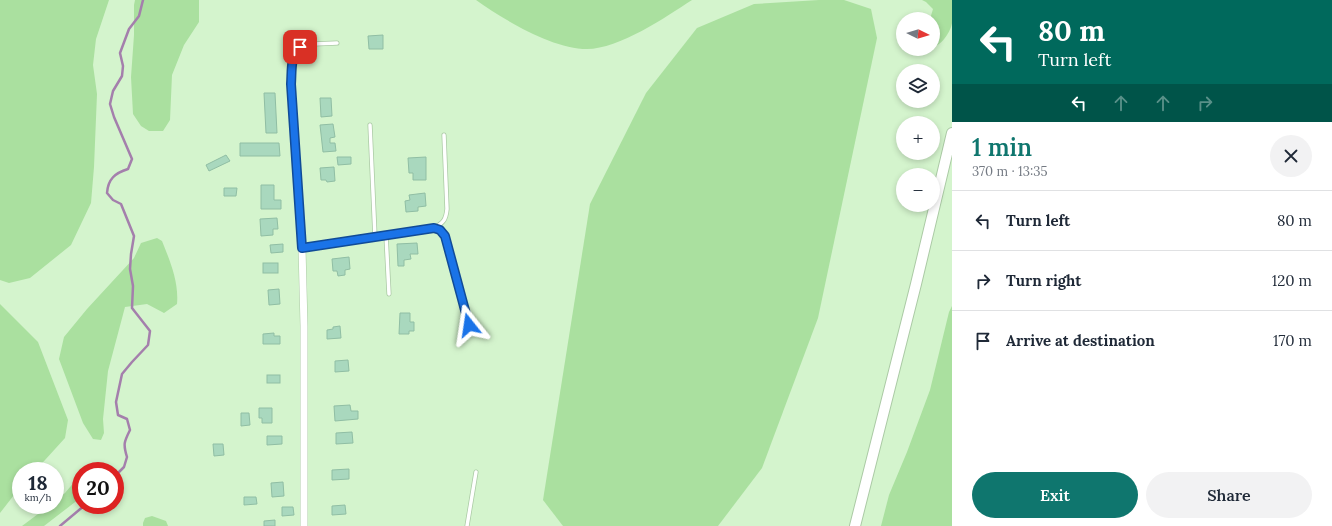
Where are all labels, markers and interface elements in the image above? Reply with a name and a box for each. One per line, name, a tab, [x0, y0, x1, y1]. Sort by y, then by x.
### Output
north arrow	[896, 12, 940, 56]
map controls	[896, 12, 940, 212]
text: 80 m	[1038, 13, 1105, 49]
icon: left	[972, 16, 1024, 68]
pin	[283, 30, 317, 64]
icon: arrive	[289, 36, 311, 58]
text: Turn left	[1038, 48, 1111, 71]
button: layers	[896, 64, 940, 108]
icon: left	[1068, 92, 1090, 114]
icon: ahead	[1110, 92, 1132, 114]
icon: ahead	[1152, 92, 1174, 114]
icon: right	[1194, 92, 1216, 114]
button: +	[896, 116, 940, 160]
text: 1 min	[972, 132, 1032, 163]
button: close	[1270, 135, 1312, 177]
text: 370 m · 13:35	[972, 163, 1048, 180]
button: −	[896, 168, 940, 212]
icon: left	[972, 210, 994, 232]
text: Turn left	[1006, 211, 1070, 230]
text: 80 m	[1277, 211, 1312, 230]
icon: right	[972, 270, 994, 292]
text: Turn right	[1006, 271, 1082, 290]
text: 120 m	[1272, 271, 1312, 290]
position arrow	[448, 304, 490, 346]
icon: arrive	[972, 330, 994, 352]
text: Arrive at destination	[1006, 331, 1155, 350]
text: 170 m	[1273, 331, 1312, 350]
speed limit sign: 20	[72, 462, 124, 514]
text: 18	[28, 470, 48, 495]
button: Exit	[972, 472, 1138, 518]
button: Share	[1146, 472, 1312, 518]
text: km/h	[24, 491, 52, 504]

